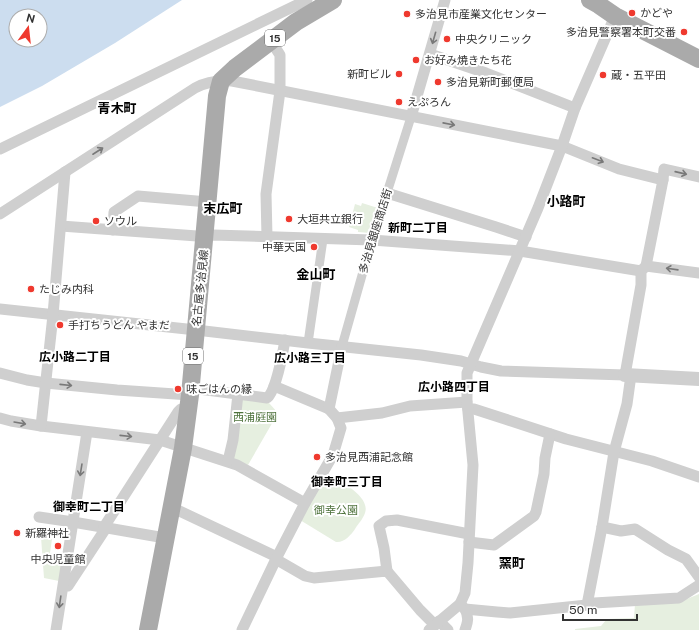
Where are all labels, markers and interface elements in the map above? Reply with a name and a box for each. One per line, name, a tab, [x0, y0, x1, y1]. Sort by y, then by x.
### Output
place label: かどや	[640, 7, 673, 19]
north arrow	[8, 8, 48, 48]
place label: 多治見市産業文化センター	[415, 8, 547, 20]
marker: かどや	[627, 8, 637, 18]
marker: 多治見市産業文化センター	[402, 9, 412, 19]
text: N	[25, 11, 36, 25]
place label: 多治見警察署本町交番	[566, 26, 676, 38]
marker: 多治見警察署本町交番	[679, 27, 689, 37]
road number: 15	[265, 30, 285, 46]
one-way arrow	[430, 31, 438, 44]
place label: 中央クリニック	[455, 33, 532, 45]
marker: 中央クリニック	[442, 34, 452, 44]
place label: お好み焼きたち花	[424, 54, 512, 66]
marker: お好み焼きたち花	[411, 55, 421, 65]
place label: 新町ビル	[347, 68, 391, 80]
marker: 新町ビル	[394, 69, 404, 79]
place label: 蔵・五平田	[611, 69, 666, 81]
marker: 蔵・五平田	[598, 70, 608, 80]
place label: 多治見新町郵便局	[446, 76, 534, 88]
marker: 多治見新町郵便局	[433, 77, 443, 87]
place label: えぷろん	[407, 96, 451, 108]
marker: えぷろん	[394, 97, 404, 107]
district label: 青木町	[97, 101, 137, 116]
one-way arrow	[442, 120, 455, 128]
one-way arrow	[92, 147, 103, 155]
one-way arrow	[592, 156, 604, 164]
one-way arrow	[675, 169, 688, 177]
street label: 多治見銀座商店街	[356, 187, 394, 275]
district label: 小路町	[546, 194, 586, 209]
district label: 末広町	[203, 201, 243, 216]
place label: 大垣共立銀行	[297, 213, 363, 225]
marker: 大垣共立銀行	[284, 214, 294, 224]
place label: ソウル	[104, 215, 137, 227]
marker: ソウル	[91, 216, 101, 226]
district label: 新町二丁目	[388, 221, 448, 235]
place label: 中華天国	[262, 241, 306, 253]
marker: 中華天国	[309, 242, 319, 252]
street label: 名古屋多治見線	[190, 249, 210, 327]
one-way arrow	[666, 265, 679, 273]
district label: 金山町	[296, 267, 336, 282]
place label: たじみ内科	[39, 283, 94, 295]
marker: たじみ内科	[26, 284, 36, 294]
place label: 手打ちうどん やまだ	[68, 319, 170, 331]
marker: 手打ちうどん やまだ	[55, 320, 65, 330]
road number: 15	[183, 348, 203, 364]
district label: 広小路二丁目	[39, 350, 111, 364]
district label: 広小路三丁目	[274, 351, 346, 365]
district label: 広小路四丁目	[418, 380, 490, 394]
one-way arrow	[59, 381, 72, 389]
place label: 味ごはんの縁	[186, 383, 252, 395]
marker: 味ごはんの縁	[173, 384, 183, 394]
park label: 西浦庭園	[233, 411, 277, 423]
one-way arrow	[14, 419, 27, 427]
one-way arrow	[119, 432, 132, 440]
place label: 多治見西浦記念館	[325, 451, 413, 463]
marker: 多治見西浦記念館	[312, 452, 322, 462]
one-way arrow	[77, 464, 85, 477]
district label: 御幸町三丁目	[311, 475, 383, 489]
district label: 御幸町二丁目	[53, 500, 125, 514]
park label: 御幸公園	[313, 504, 358, 516]
place label: 新羅神社	[25, 527, 69, 539]
marker: 新羅神社	[12, 528, 22, 538]
marker: 中央児童館	[53, 541, 63, 551]
place label: 中央児童館	[31, 553, 86, 565]
district label: 窯町	[499, 556, 525, 571]
one-way arrow	[56, 595, 64, 608]
scale bar	[563, 596, 637, 622]
text: 50 m	[569, 603, 597, 617]

